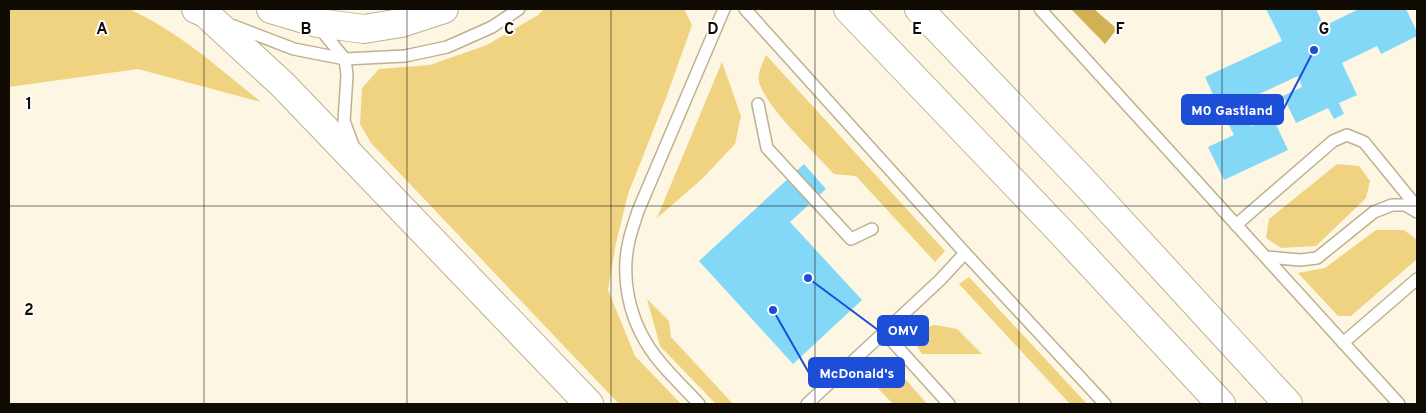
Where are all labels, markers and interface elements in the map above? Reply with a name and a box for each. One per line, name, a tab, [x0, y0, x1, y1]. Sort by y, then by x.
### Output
text: A	[96, 20, 108, 40]
text: B	[300, 20, 312, 40]
text: C	[504, 20, 514, 40]
text: D	[707, 20, 719, 40]
text: E	[912, 20, 922, 40]
text: F	[1115, 20, 1125, 40]
text: G	[1319, 20, 1329, 40]
text: 1	[26, 95, 32, 115]
callout: M0 Gastland	[1182, 95, 1283, 124]
text: M0 Gastland	[1191, 103, 1273, 120]
text: 2	[24, 301, 34, 321]
callout: OMV	[878, 316, 928, 345]
text: OMV	[888, 323, 919, 340]
callout: McDonald's	[809, 358, 904, 387]
text: McDonald's	[819, 366, 895, 383]

